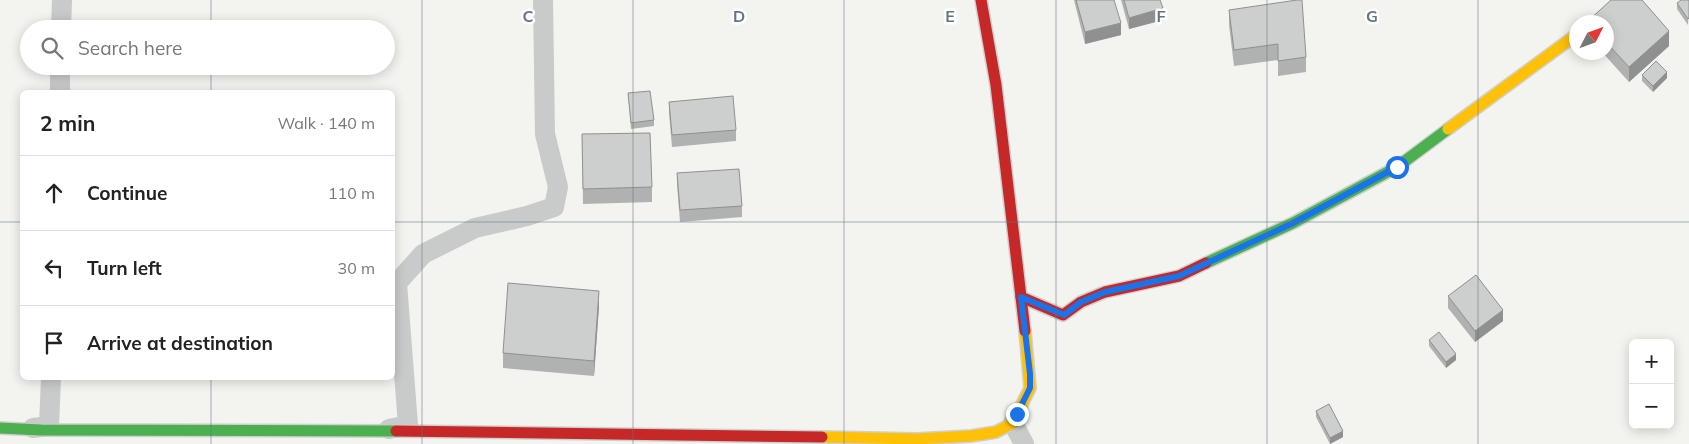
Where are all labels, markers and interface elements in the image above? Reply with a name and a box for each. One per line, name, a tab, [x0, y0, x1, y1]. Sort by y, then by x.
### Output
text: C	[523, 6, 534, 26]
text: D	[733, 6, 745, 26]
text: E	[945, 6, 955, 26]
text: F	[1156, 6, 1166, 26]
text: G	[1366, 6, 1378, 26]
north arrow	[1569, 15, 1614, 60]
search box	[20, 20, 395, 75]
icon: search	[38, 34, 66, 62]
text: Search here	[78, 36, 182, 60]
text: 2 min	[40, 110, 95, 136]
text: Walk · 140 m	[277, 113, 375, 133]
route start	[1386, 156, 1409, 179]
icon: ahead	[40, 179, 68, 207]
text: Continue	[87, 181, 167, 205]
text: 110 m	[328, 183, 375, 203]
icon: left	[40, 254, 68, 282]
text: Turn left	[87, 256, 162, 280]
text: 30 m	[338, 258, 375, 278]
icon: arrive	[40, 329, 68, 357]
text: Arrive at destination	[87, 331, 273, 355]
map controls	[1629, 339, 1674, 429]
button: +	[1629, 339, 1674, 384]
button: −	[1629, 384, 1674, 429]
route end	[1006, 403, 1029, 426]

